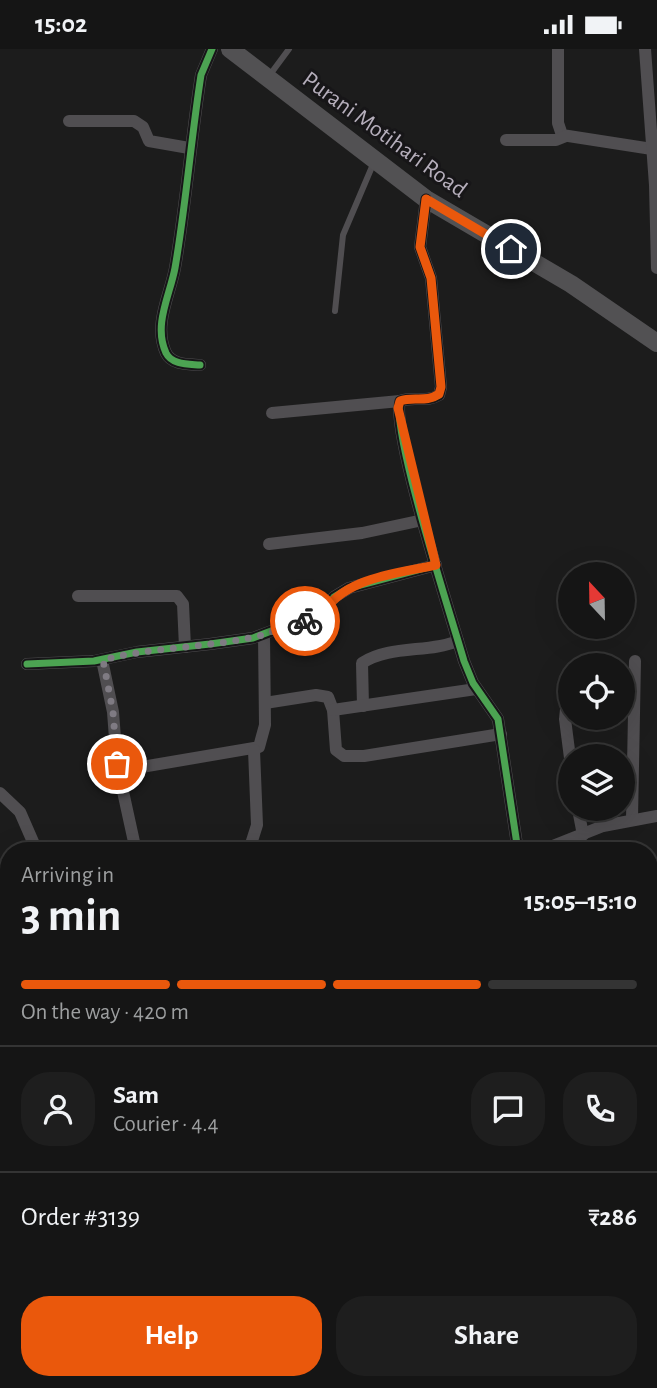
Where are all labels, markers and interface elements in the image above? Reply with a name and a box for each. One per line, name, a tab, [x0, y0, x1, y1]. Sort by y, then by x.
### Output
text: 15:02	[35, 11, 87, 37]
street label: Purani Motihari Road	[298, 67, 471, 202]
pin	[481, 219, 541, 279]
icon: home	[492, 230, 530, 268]
north arrow	[558, 562, 635, 639]
map controls	[558, 562, 635, 821]
courier	[270, 586, 340, 656]
icon: bike	[286, 602, 324, 640]
button: locate	[558, 653, 635, 730]
pin	[87, 734, 147, 794]
button: layers	[558, 744, 635, 821]
icon: bag	[98, 745, 136, 783]
text: Arriving in	[21, 864, 114, 887]
text: 15:05–15:10	[524, 888, 637, 914]
text: 3 min	[21, 893, 121, 939]
text: On the way · 420 m	[21, 1001, 189, 1024]
button: person	[21, 1072, 95, 1146]
button: chat	[471, 1072, 545, 1146]
button: phone	[563, 1072, 637, 1146]
text: Sam	[113, 1082, 159, 1108]
text: Courier · 4.4	[113, 1113, 219, 1136]
text: Order #3139	[21, 1204, 140, 1230]
text: ₹286	[588, 1204, 637, 1230]
button: Help	[21, 1296, 322, 1376]
button: Share	[336, 1296, 637, 1376]

